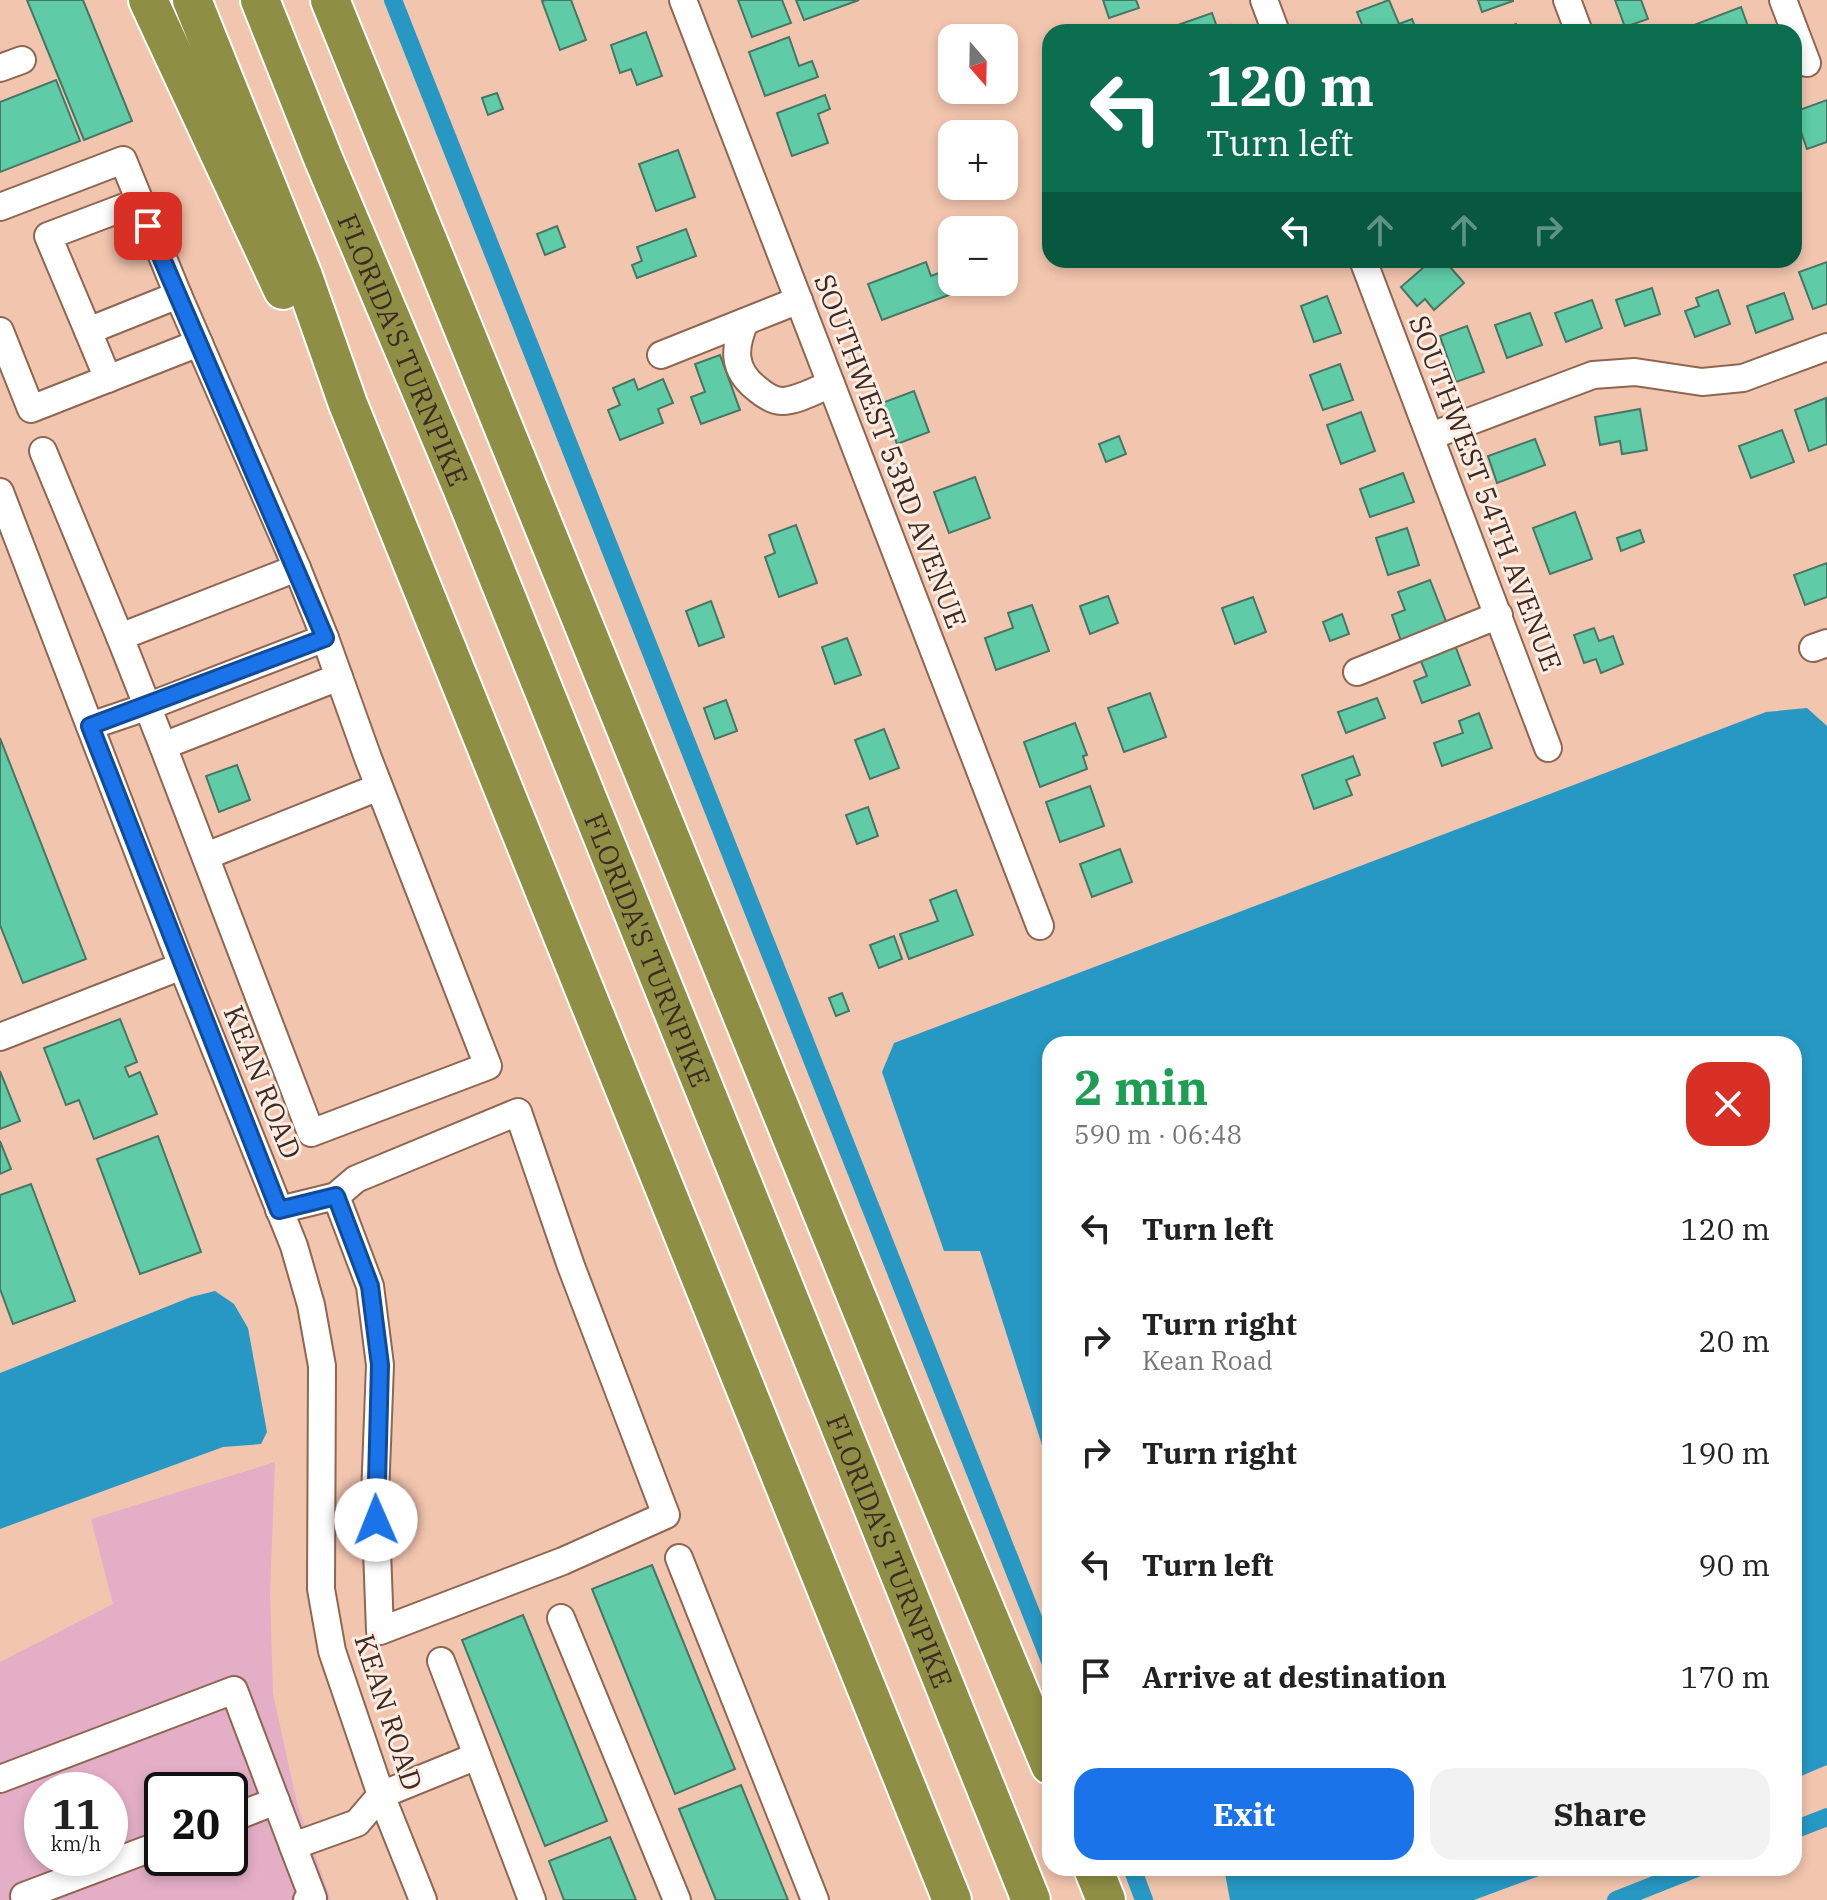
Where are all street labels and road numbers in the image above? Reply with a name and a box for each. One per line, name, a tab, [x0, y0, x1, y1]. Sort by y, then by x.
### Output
street label: FLORIDA'S TURNPIKE	[330, 208, 478, 491]
street label: SOUTHWEST 53RD AVENUE	[806, 269, 976, 633]
street label: SOUTHWEST 54TH AVENUE	[1401, 310, 1571, 676]
street label: FLORIDA'S TURNPIKE	[576, 807, 720, 1092]
street label: KEAN ROAD	[215, 1000, 311, 1164]
street label: FLORIDA'S TURNPIKE	[819, 1408, 962, 1693]
street label: KEAN ROAD	[346, 1629, 432, 1795]

